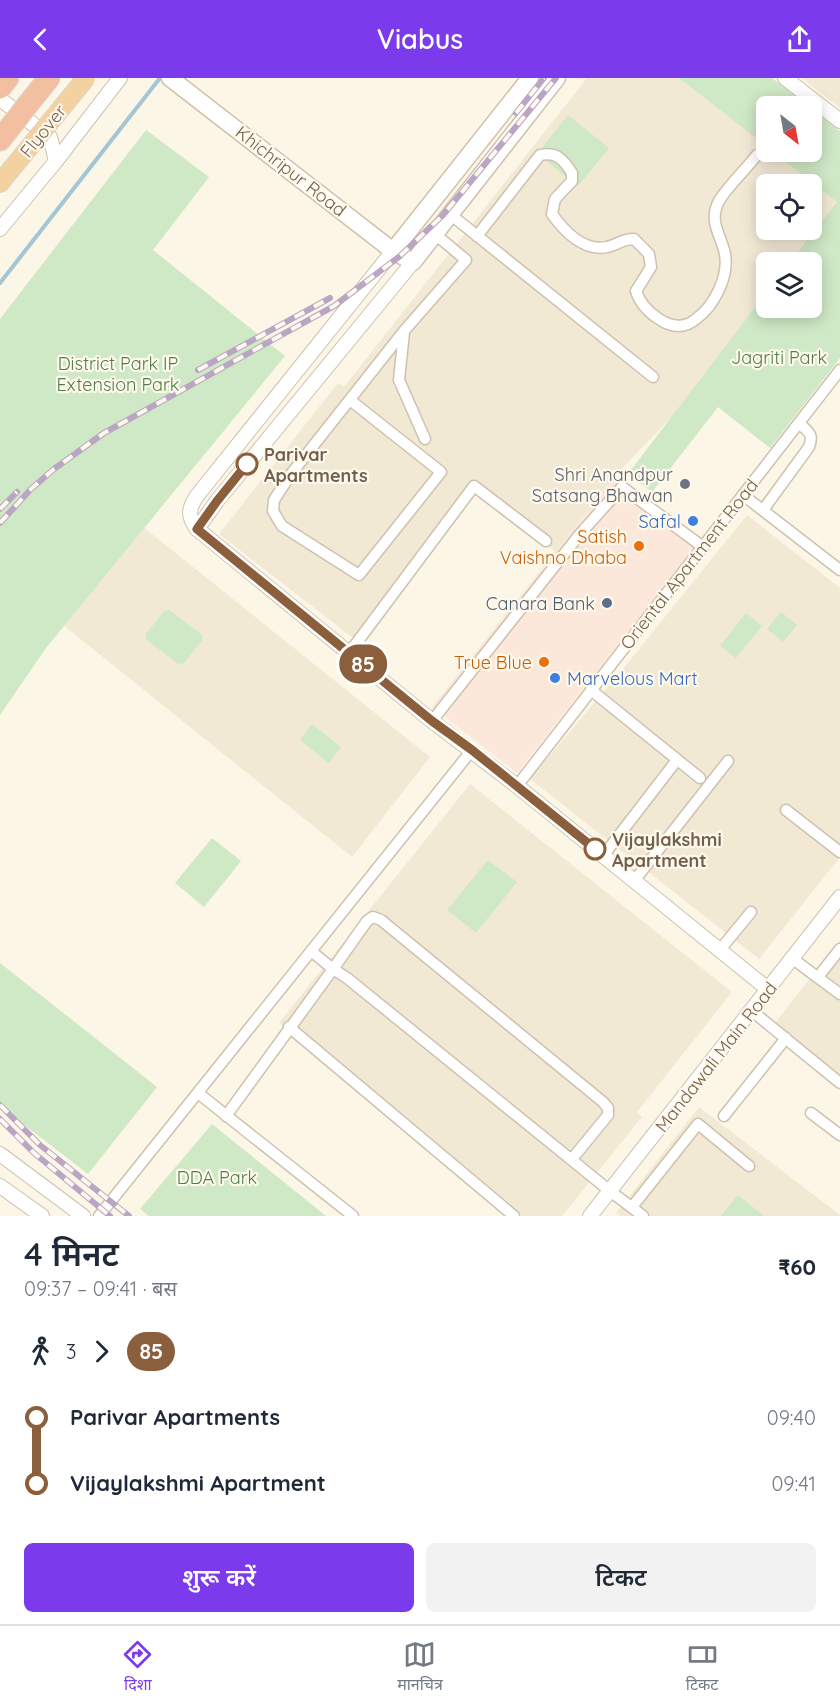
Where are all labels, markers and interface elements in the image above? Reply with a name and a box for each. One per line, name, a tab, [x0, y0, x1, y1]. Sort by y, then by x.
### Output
text: Viabus	[377, 22, 463, 56]
icon: back	[24, 23, 57, 56]
icon: share	[783, 23, 816, 56]
north arrow	[756, 96, 822, 162]
map controls	[756, 96, 822, 318]
street label: Flyover	[15, 100, 71, 162]
street label: Khichripur Road	[231, 121, 351, 221]
button: locate	[756, 174, 822, 240]
button: layers	[756, 252, 822, 318]
park label: Jagriti Park	[731, 346, 827, 369]
park label: District Park IP Extension Park	[56, 352, 180, 396]
place label: Parivar Apartments	[264, 443, 368, 487]
marker: Parivar Apartments	[236, 453, 258, 475]
place label: Shri Anandpur Satsang Bhawan	[532, 463, 673, 507]
street label: Oriental Apartment Road	[615, 474, 763, 654]
marker: Shri Anandpur Satsang Bhawan	[678, 477, 692, 491]
place label: Safal	[638, 510, 681, 533]
marker: Safal	[686, 514, 700, 528]
place label: Satish Vaishno Dhaba	[500, 525, 627, 569]
marker: Satish Vaishno Dhaba	[632, 539, 646, 553]
place label: Canara Bank	[486, 592, 595, 615]
marker: Canara Bank	[600, 596, 614, 610]
line badge: 85	[336, 644, 390, 684]
text: 85	[351, 651, 375, 677]
place label: True Blue	[454, 651, 532, 674]
marker: True Blue	[537, 655, 551, 669]
place label: Marvelous Mart	[567, 667, 697, 690]
marker: Marvelous Mart	[548, 671, 562, 685]
place label: Vijaylakshmi Apartment	[612, 828, 722, 872]
marker: Vijaylakshmi Apartment	[584, 838, 606, 860]
street label: Mandawali Main Road	[650, 977, 782, 1137]
park label: DDA Park	[177, 1166, 257, 1189]
text: 4 मिनट	[24, 1233, 119, 1274]
text: ₹60	[778, 1253, 816, 1281]
text: 09:37 – 09:41 · बस	[24, 1276, 177, 1301]
icon: walk	[24, 1335, 57, 1368]
icon: forward	[85, 1335, 118, 1368]
text: 85	[139, 1338, 163, 1364]
text: 3	[66, 1339, 76, 1364]
text: Parivar Apartments	[70, 1403, 280, 1431]
text: 09:40	[767, 1405, 816, 1430]
text: Vijaylakshmi Apartment	[70, 1469, 326, 1497]
text: 09:41	[771, 1471, 816, 1496]
button: शुरू करें	[24, 1543, 414, 1612]
button: टिकट	[426, 1543, 816, 1612]
tab: दिशा	[121, 1638, 154, 1697]
tab: मानचित्र	[397, 1638, 443, 1697]
tab: टिकट	[686, 1638, 719, 1697]

